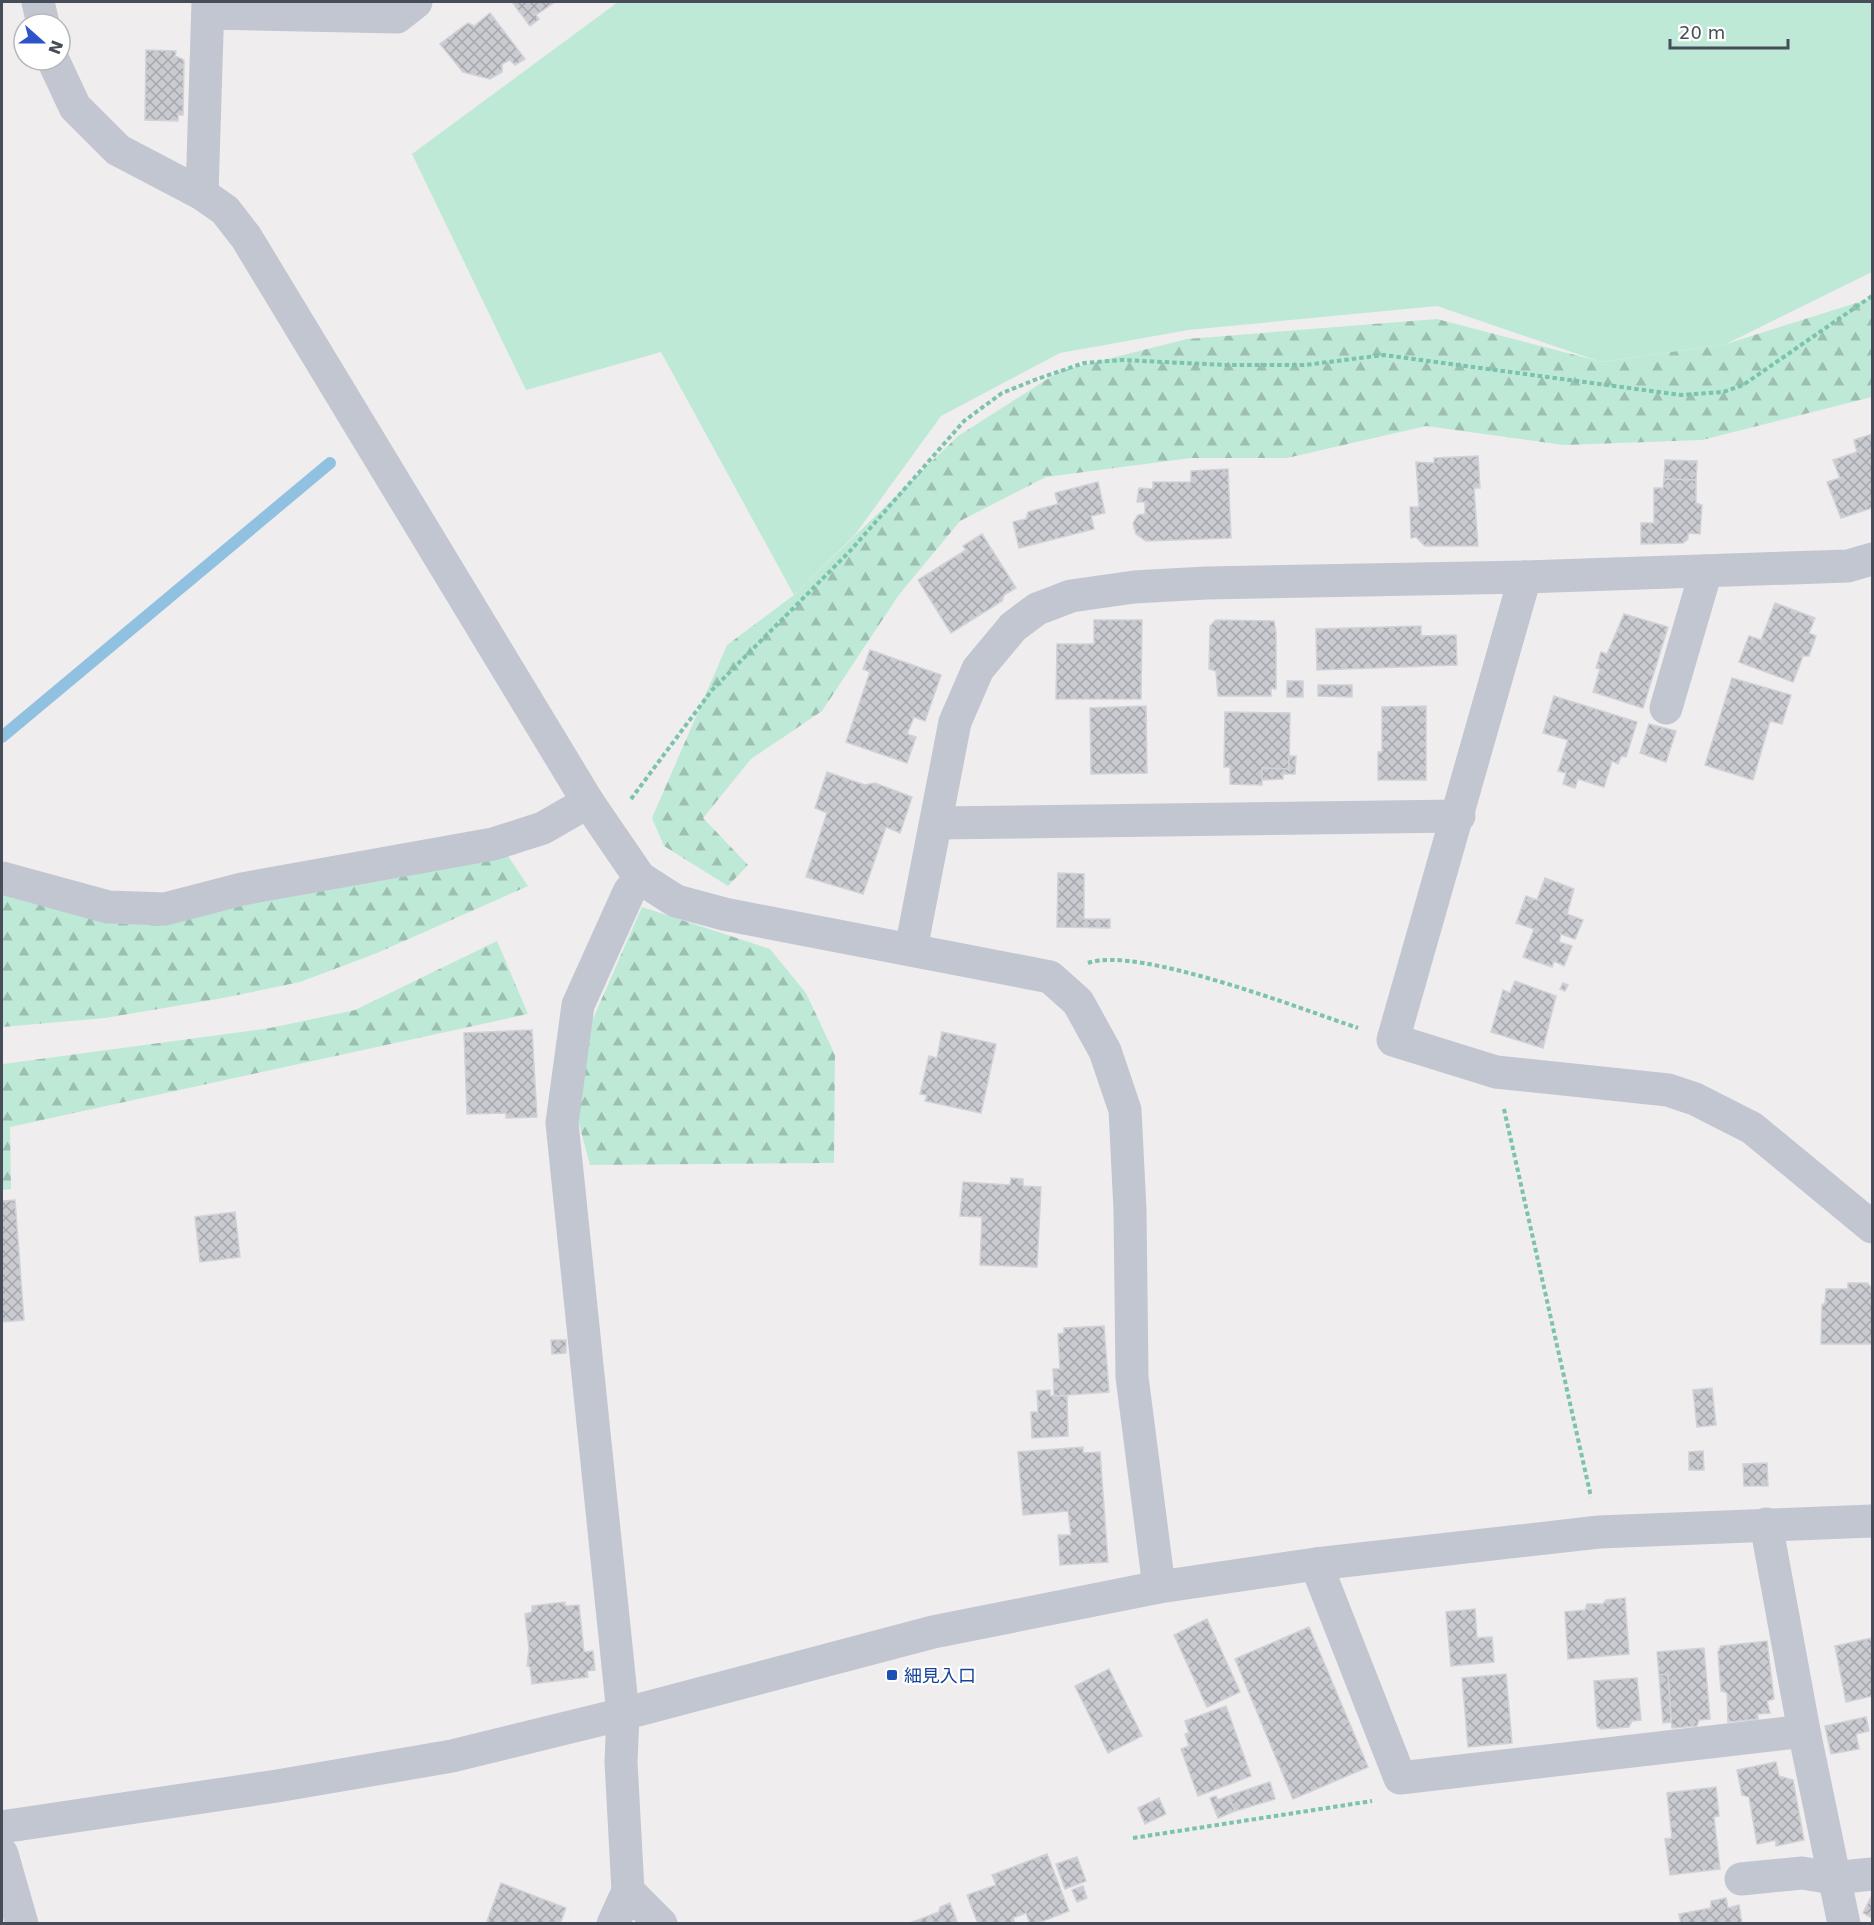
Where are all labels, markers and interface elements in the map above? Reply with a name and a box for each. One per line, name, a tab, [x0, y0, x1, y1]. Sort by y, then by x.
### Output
north arrow	[12, 12, 72, 72]
scale bar	[1670, 12, 1788, 50]
text: 20 m	[1679, 22, 1725, 43]
text: N	[44, 38, 67, 57]
place label: 細見入口	[904, 1665, 976, 1686]
marker: 細見入口	[885, 1668, 899, 1682]

